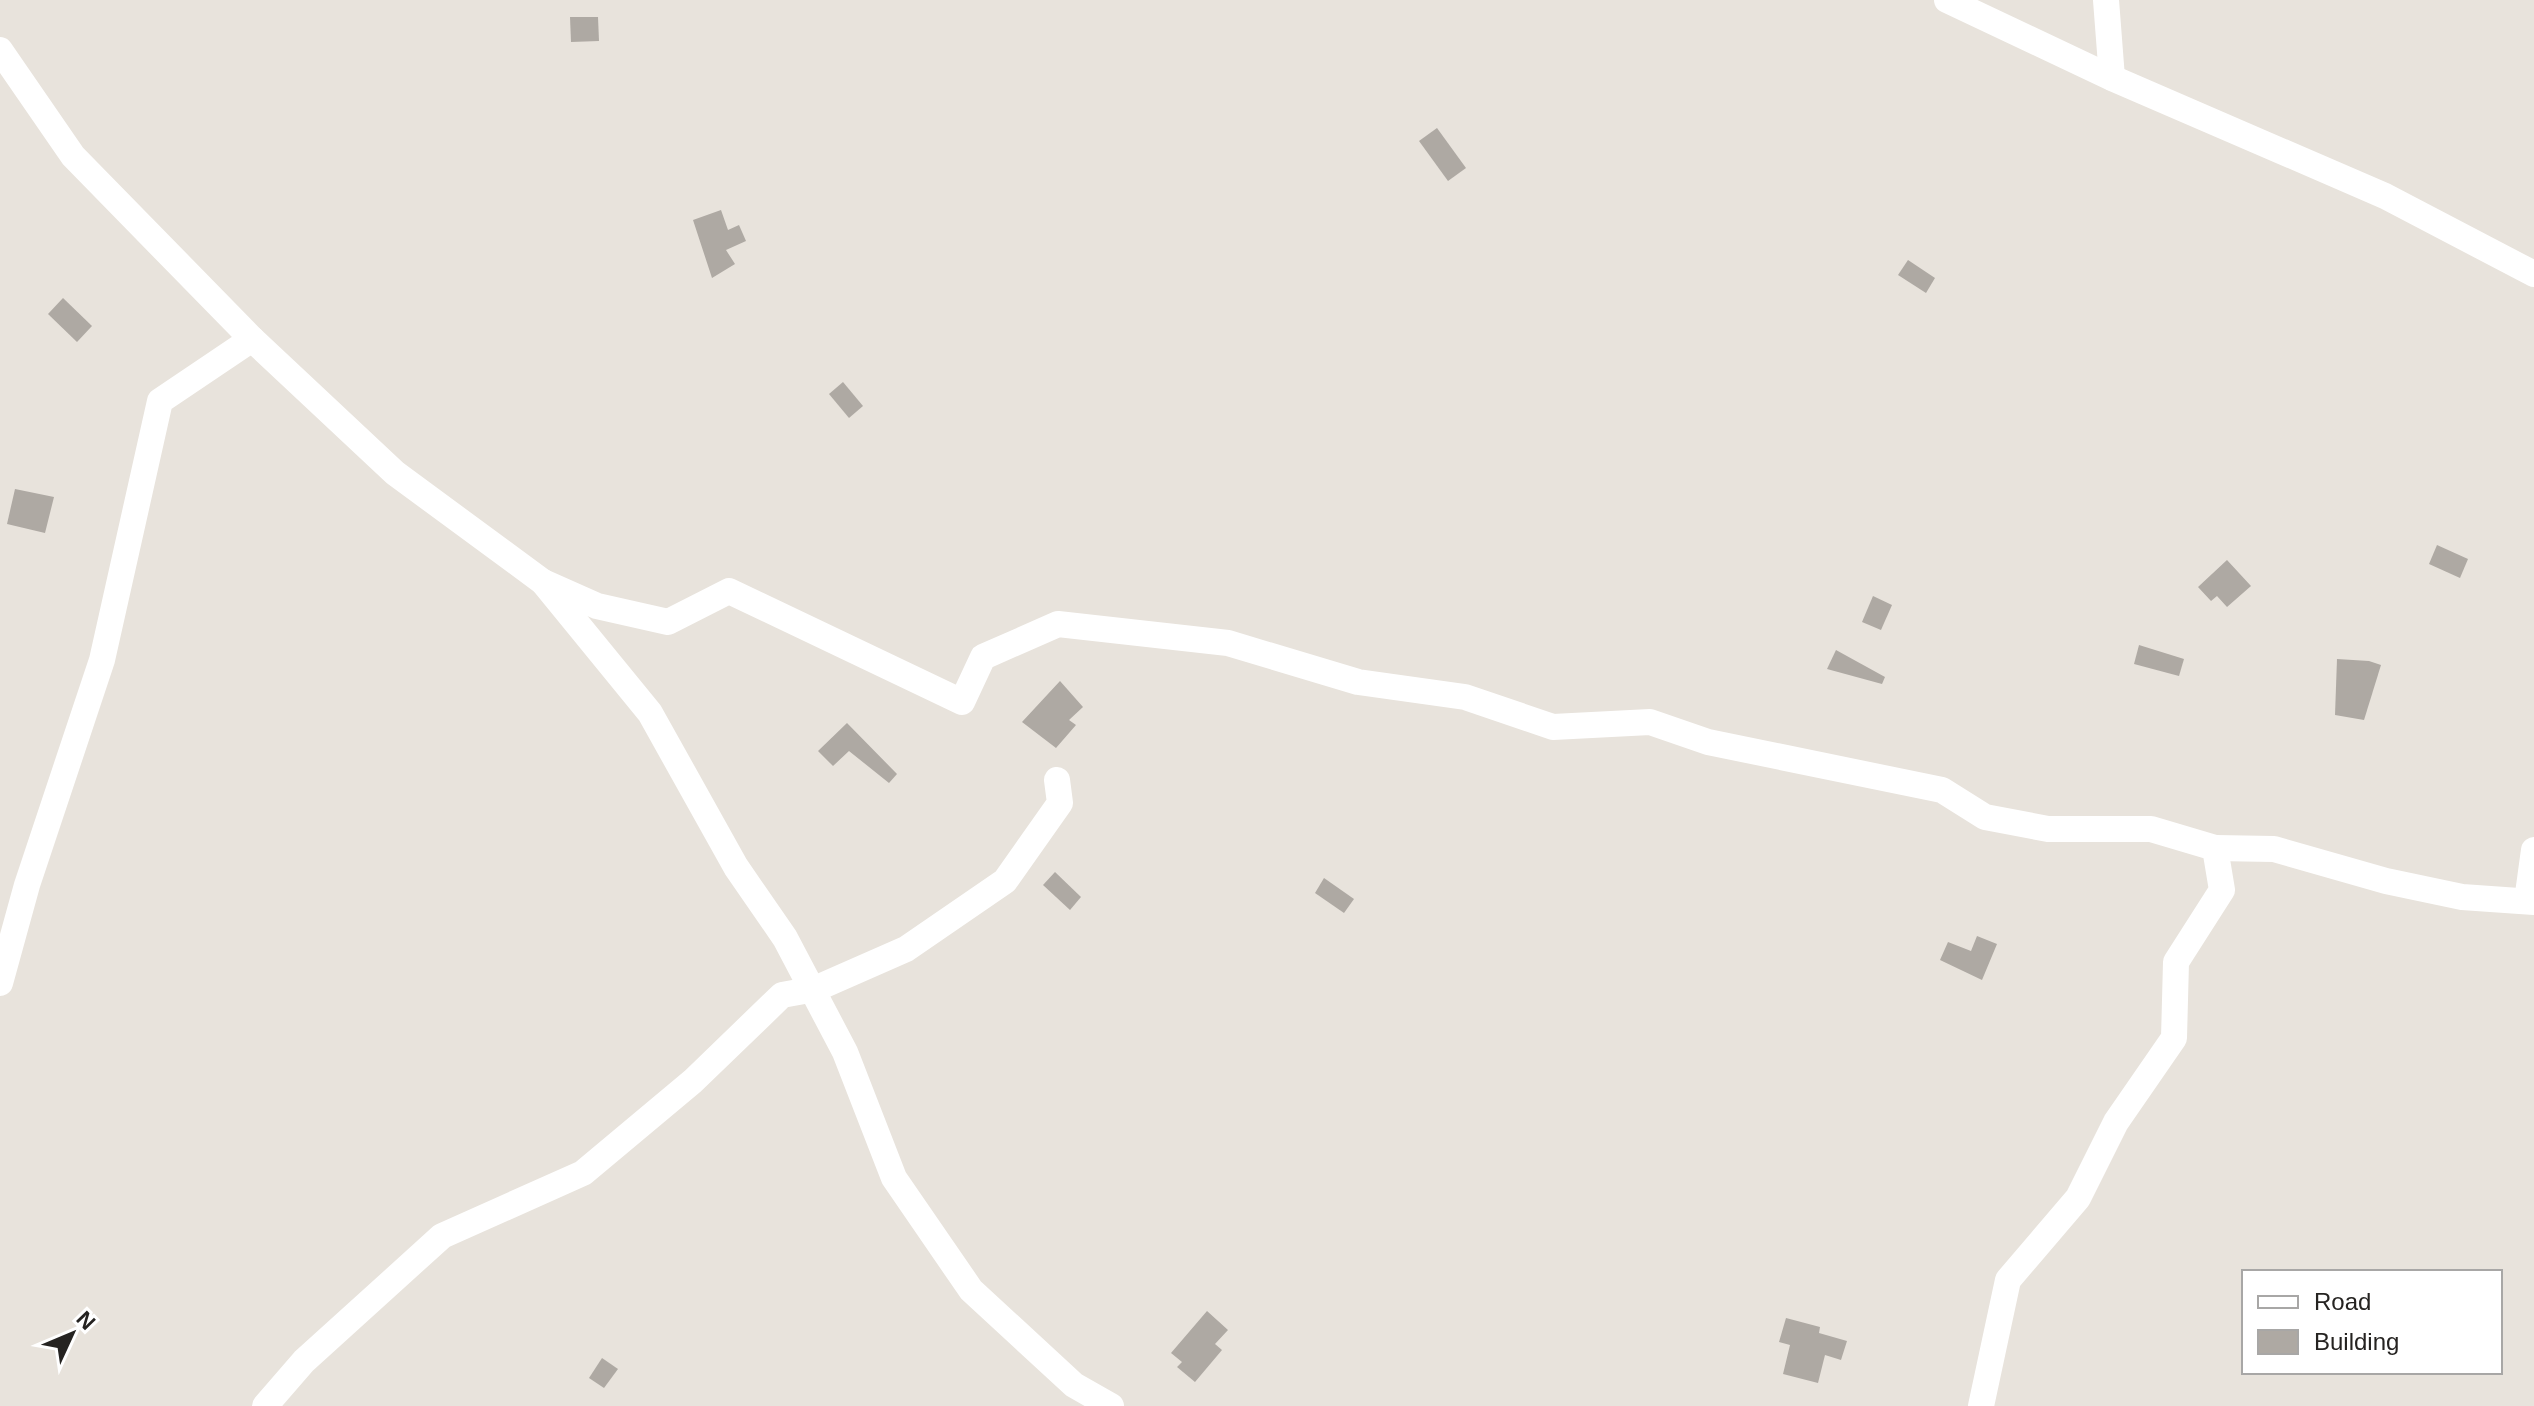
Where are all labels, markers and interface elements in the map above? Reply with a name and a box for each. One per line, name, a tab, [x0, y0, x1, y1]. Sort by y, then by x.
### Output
legend	[2242, 1270, 2502, 1374]
text: Road	[2314, 1288, 2371, 1315]
north arrow	[32, 1294, 112, 1374]
text: N	[72, 1306, 101, 1335]
text: Building	[2314, 1328, 2399, 1355]

